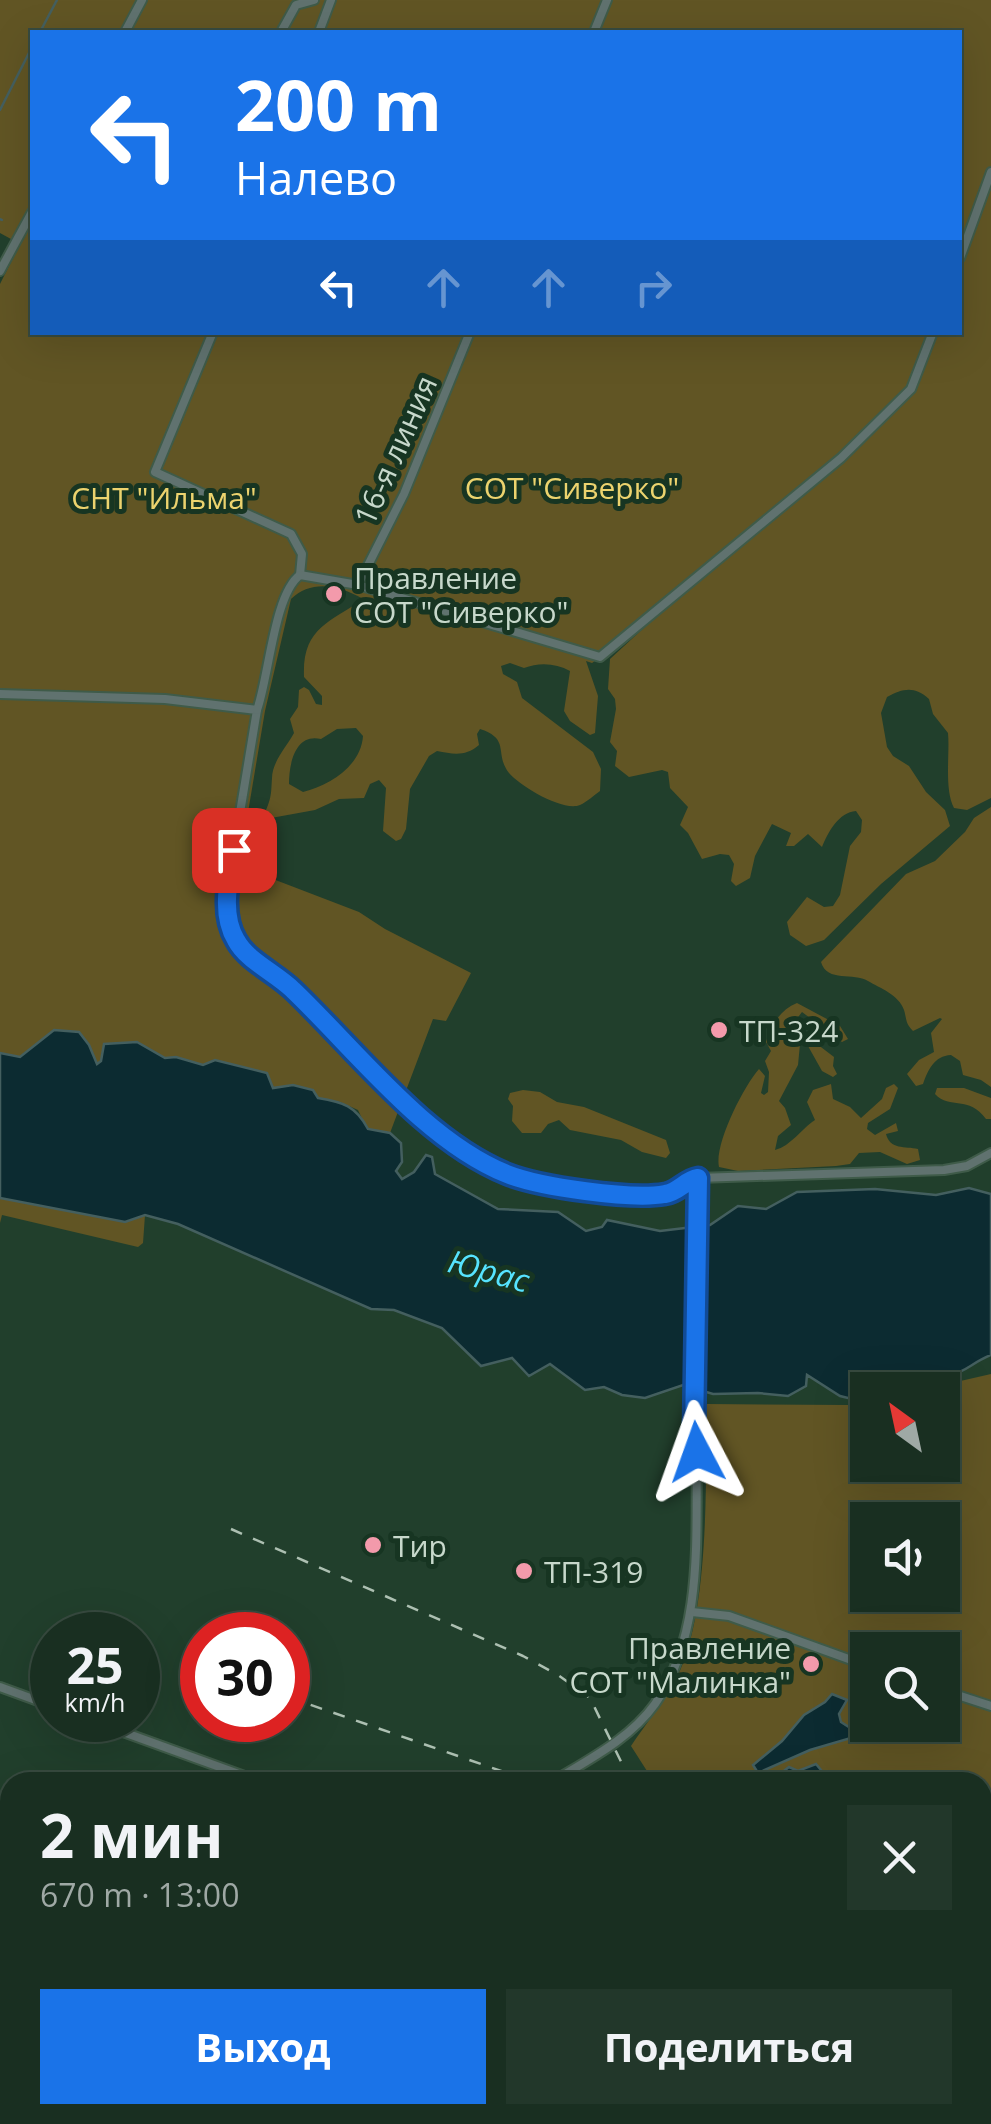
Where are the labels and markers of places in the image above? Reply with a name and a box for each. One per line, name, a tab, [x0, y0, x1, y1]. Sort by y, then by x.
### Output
place label: Правление СОТ "Сиверко"	[354, 557, 568, 632]
marker: Правление СОТ "Сиверко"	[323, 583, 345, 605]
pin	[192, 808, 277, 893]
place label: ТП-324	[739, 1010, 838, 1051]
marker: ТП-324	[708, 1019, 730, 1041]
place label: Тир	[393, 1525, 447, 1566]
marker: Тир	[362, 1534, 384, 1556]
place label: ТП-319	[544, 1551, 643, 1592]
marker: ТП-319	[513, 1560, 535, 1582]
place label: Правление СОТ "Малинка"	[570, 1627, 791, 1702]
marker: Правление СОТ "Малинка"	[800, 1653, 822, 1675]

